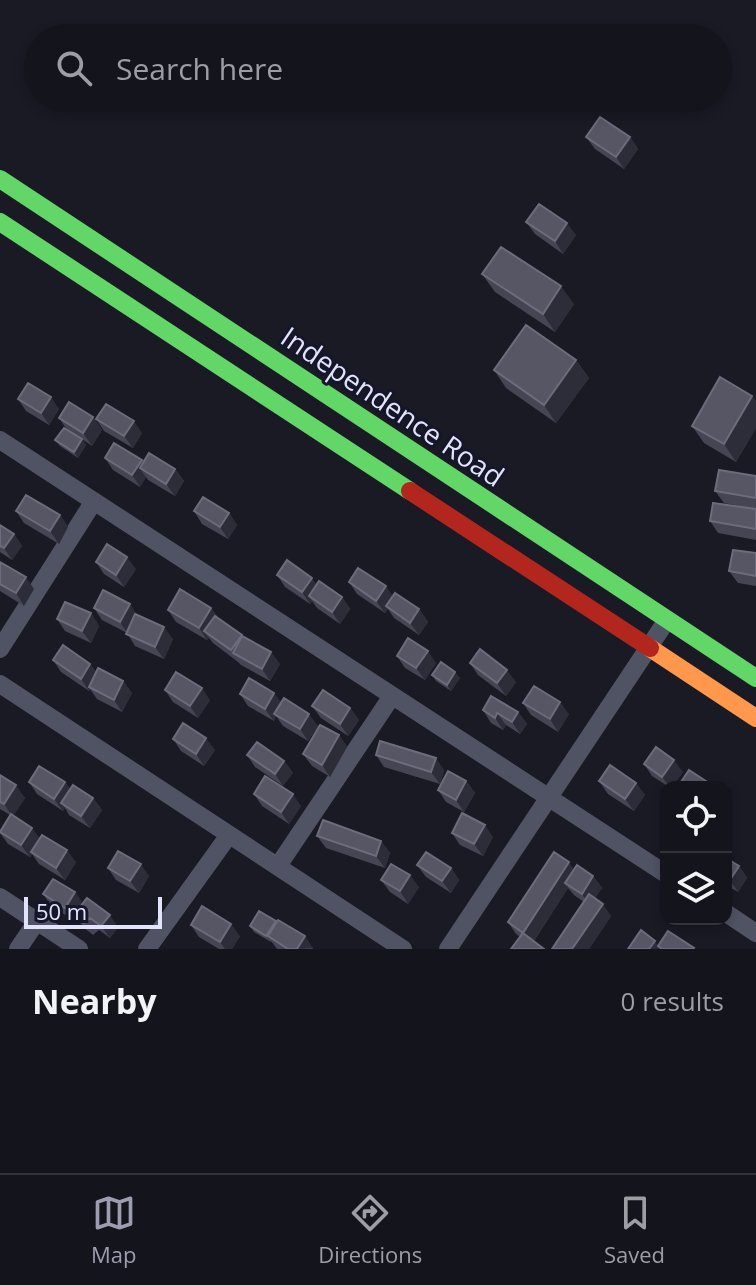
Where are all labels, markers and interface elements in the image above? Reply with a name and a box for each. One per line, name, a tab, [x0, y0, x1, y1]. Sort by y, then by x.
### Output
search box	[24, 24, 732, 112]
icon: search	[52, 46, 96, 90]
text: Search here	[116, 48, 283, 89]
street label: Independence Road	[274, 317, 512, 495]
map controls	[660, 781, 732, 925]
button: locate	[660, 781, 732, 853]
button: layers	[660, 853, 732, 925]
scale bar	[24, 893, 162, 929]
text: 50 m	[36, 896, 87, 926]
text: Nearby	[32, 978, 157, 1024]
text: 0 results	[621, 983, 724, 1019]
tab: Map	[91, 1191, 136, 1269]
tab: Directions	[318, 1191, 422, 1269]
tab: Saved	[604, 1191, 665, 1269]

